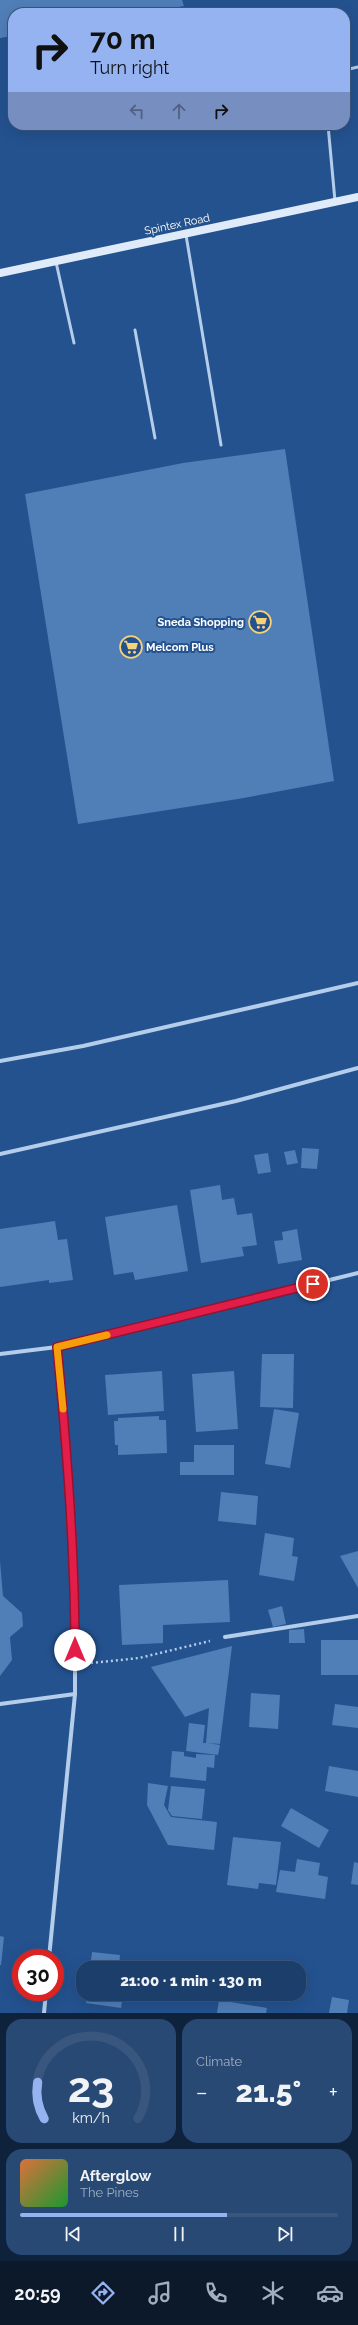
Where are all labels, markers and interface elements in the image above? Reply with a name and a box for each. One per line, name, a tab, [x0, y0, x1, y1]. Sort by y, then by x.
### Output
text: 70 m	[90, 23, 156, 56]
icon: right	[24, 24, 76, 76]
text: Turn right	[90, 57, 169, 78]
icon: left	[126, 100, 148, 122]
icon: ahead	[168, 100, 190, 122]
icon: right	[210, 100, 232, 122]
street label: Spintex Road	[143, 211, 211, 238]
supermarket icon: Sneda Shopping	[247, 609, 273, 635]
place label: Sneda Shopping	[158, 616, 244, 629]
supermarket icon: Melcom Plus	[118, 634, 144, 660]
place label: Melcom Plus	[146, 641, 214, 654]
pin	[296, 1267, 330, 1301]
icon: arrive	[302, 1273, 324, 1295]
position arrow	[54, 1629, 96, 1671]
speed limit sign: 30	[12, 1949, 64, 2001]
text: 21:00 · 1 min · 130 m	[120, 1972, 262, 1990]
text: Climate	[196, 2054, 242, 2069]
text: 23	[68, 2063, 114, 2112]
text: 21.5°	[236, 2074, 301, 2109]
text: −	[196, 2079, 208, 2105]
text: +	[329, 2079, 338, 2105]
text: km/h	[72, 2110, 110, 2126]
text: Afterglow	[80, 2167, 151, 2185]
text: The Pines	[80, 2185, 139, 2200]
icon: previous	[62, 2223, 84, 2245]
icon: pause	[168, 2223, 190, 2245]
icon: next	[274, 2223, 296, 2245]
icon: directions	[89, 2279, 117, 2307]
icon: music	[146, 2279, 174, 2307]
icon: phone	[202, 2279, 230, 2307]
icon: climate	[259, 2279, 287, 2307]
icon: car	[316, 2279, 344, 2307]
text: 20:59	[14, 2283, 61, 2304]

